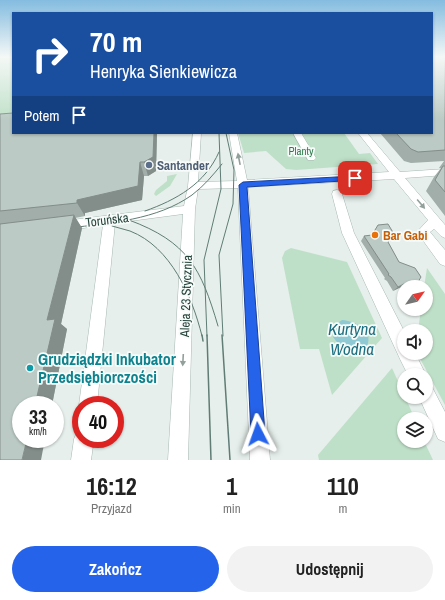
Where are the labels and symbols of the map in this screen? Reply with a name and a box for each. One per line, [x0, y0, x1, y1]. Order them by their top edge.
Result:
park label: Planty [288, 144, 314, 158]
one-way arrow [235, 153, 241, 165]
place label: Santander [157, 157, 210, 174]
marker: Santander [144, 160, 154, 170]
pin [338, 161, 372, 195]
one-way arrow [417, 199, 426, 210]
street label: Toruńska [84, 209, 130, 231]
place label: Bar Gabi [383, 227, 427, 244]
marker: Bar Gabi [370, 230, 380, 240]
street label: Aleja 23 Stycznia [176, 254, 196, 338]
north arrow [397, 280, 433, 316]
water label: Kurtyna Wodna [328, 317, 376, 360]
place label: Grudziądzki Inkubator Przedsiębiorczości [38, 348, 177, 388]
one-way arrow [180, 354, 187, 366]
marker: Grudziądzki Inkubator Przedsiębiorczości [25, 363, 35, 373]
speed limit sign: 40 [72, 396, 124, 448]
position arrow [237, 413, 279, 455]

